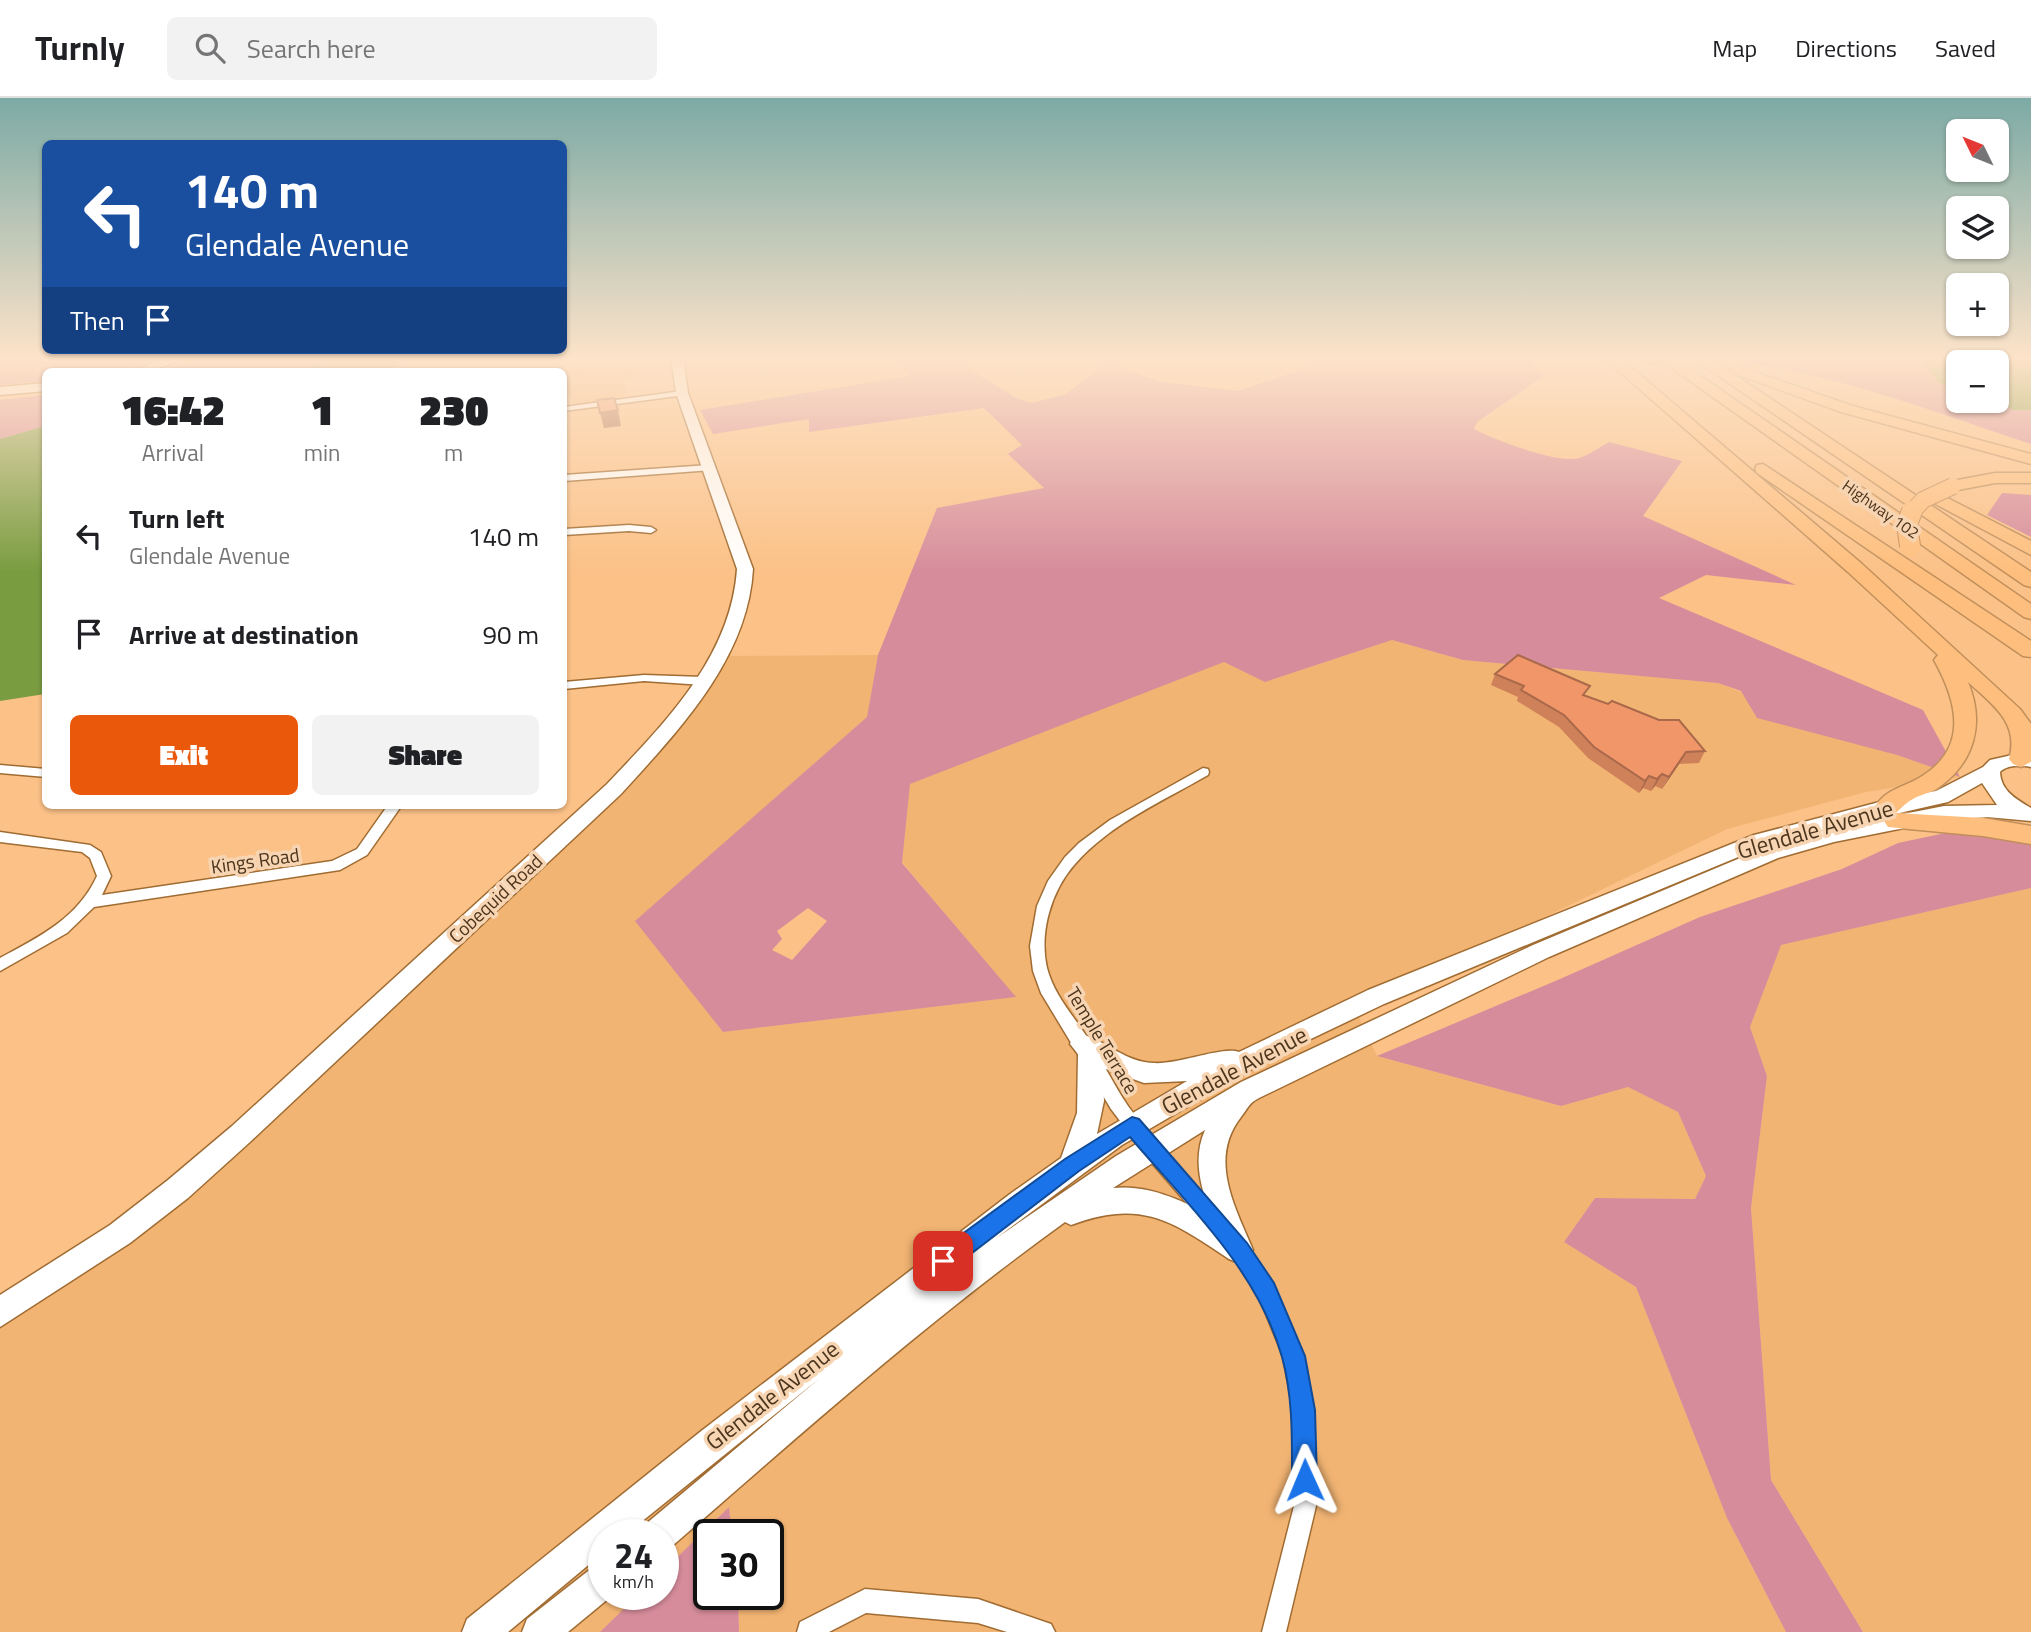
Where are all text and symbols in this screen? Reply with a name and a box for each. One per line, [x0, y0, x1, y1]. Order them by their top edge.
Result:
search box [167, 17, 657, 80]
text: Turnly [35, 23, 125, 73]
icon: search [191, 29, 229, 67]
text: Search here [247, 29, 376, 68]
text: Map [1712, 30, 1757, 66]
text: Directions [1795, 30, 1897, 66]
text: Saved [1935, 30, 1996, 66]
north arrow [1946, 119, 2009, 182]
map controls [1946, 119, 2009, 413]
text: 140 m [185, 152, 319, 227]
icon: left [70, 168, 161, 259]
button: layers [1946, 196, 2009, 259]
text: Glendale Avenue [185, 220, 409, 268]
button: + [1946, 273, 2009, 336]
text: Then [70, 301, 125, 340]
icon: arrive [139, 301, 177, 339]
button: − [1946, 350, 2009, 413]
text: 16:42 [121, 377, 225, 441]
text: 1 [311, 377, 334, 441]
text: 230 [419, 377, 488, 441]
text: Arrival [142, 435, 204, 470]
text: min [304, 435, 340, 470]
text: m [444, 435, 463, 470]
street label: Highway 102 [1838, 474, 1924, 544]
text: Turn left [129, 499, 224, 538]
icon: left [70, 517, 108, 555]
text: 140 m [468, 517, 539, 556]
text: Glendale Avenue [129, 538, 290, 573]
icon: arrive [70, 615, 108, 653]
text: Arrive at destination [129, 615, 359, 654]
text: 90 m [482, 615, 539, 654]
button: Exit [70, 715, 298, 795]
button: Share [312, 715, 539, 795]
street label: Glendale Avenue [1733, 790, 1897, 868]
street label: Kings Road [209, 839, 301, 881]
street label: Cobequid Road [441, 847, 549, 949]
street label: Temple Terrace [1060, 981, 1146, 1099]
street label: Glendale Avenue [1155, 1017, 1313, 1123]
pin [913, 1231, 973, 1291]
icon: arrive [924, 1242, 962, 1280]
street label: Glendale Avenue [698, 1332, 846, 1458]
position arrow [1268, 1443, 1342, 1517]
speed limit sign: 30 [693, 1519, 784, 1610]
text: 24 [614, 1528, 653, 1582]
text: km/h [613, 1568, 654, 1595]

